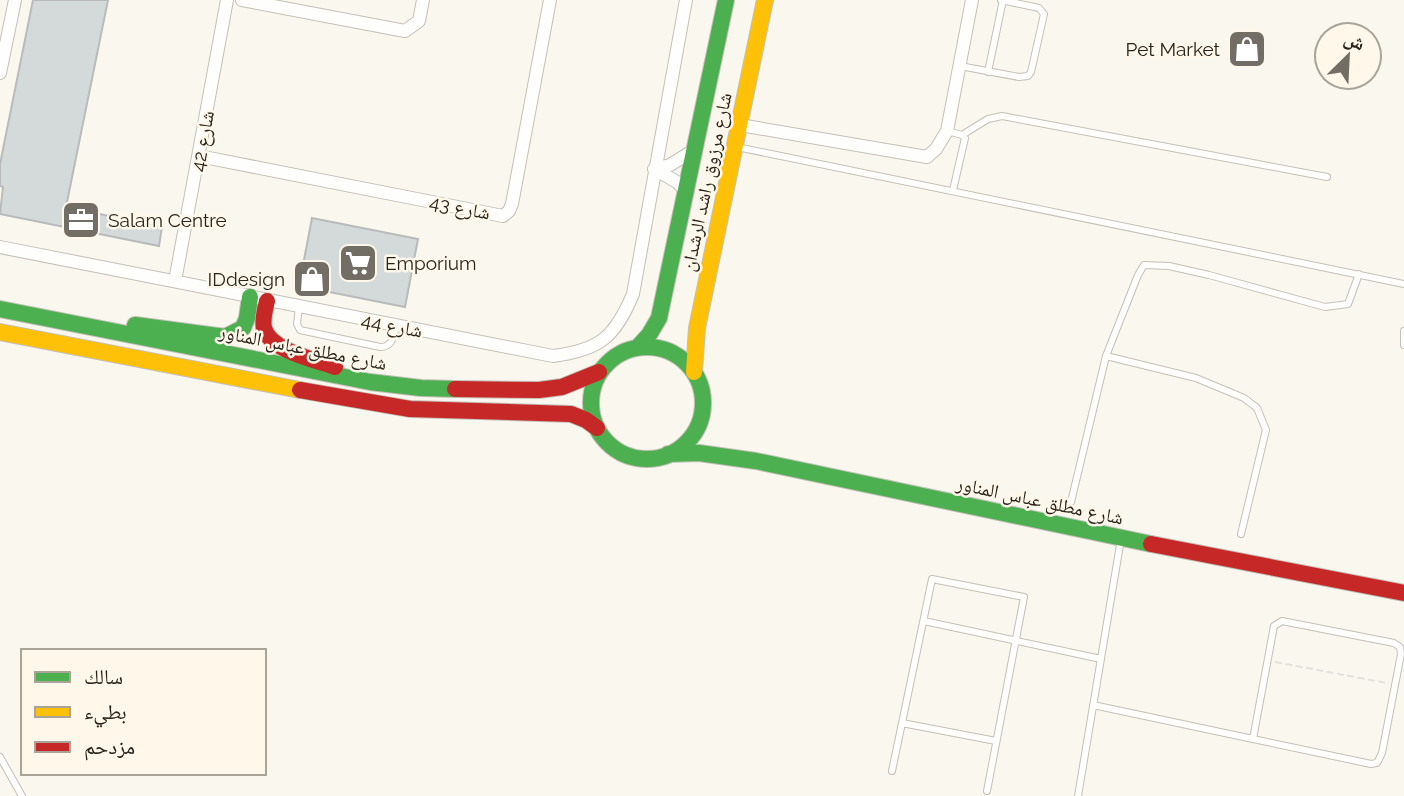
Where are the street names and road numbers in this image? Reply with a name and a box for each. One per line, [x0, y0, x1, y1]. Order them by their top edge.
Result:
street label: شارع مرزوق راشد الرشدان [676, 91, 737, 274]
street label: شارع 42 [186, 109, 219, 173]
street label: شارع 43 [428, 190, 492, 225]
street label: شارع 44 [359, 308, 424, 343]
street label: شارع مطلق عباس المناور [216, 320, 389, 375]
street label: شارع مطلق عباس المناور [953, 471, 1126, 529]

